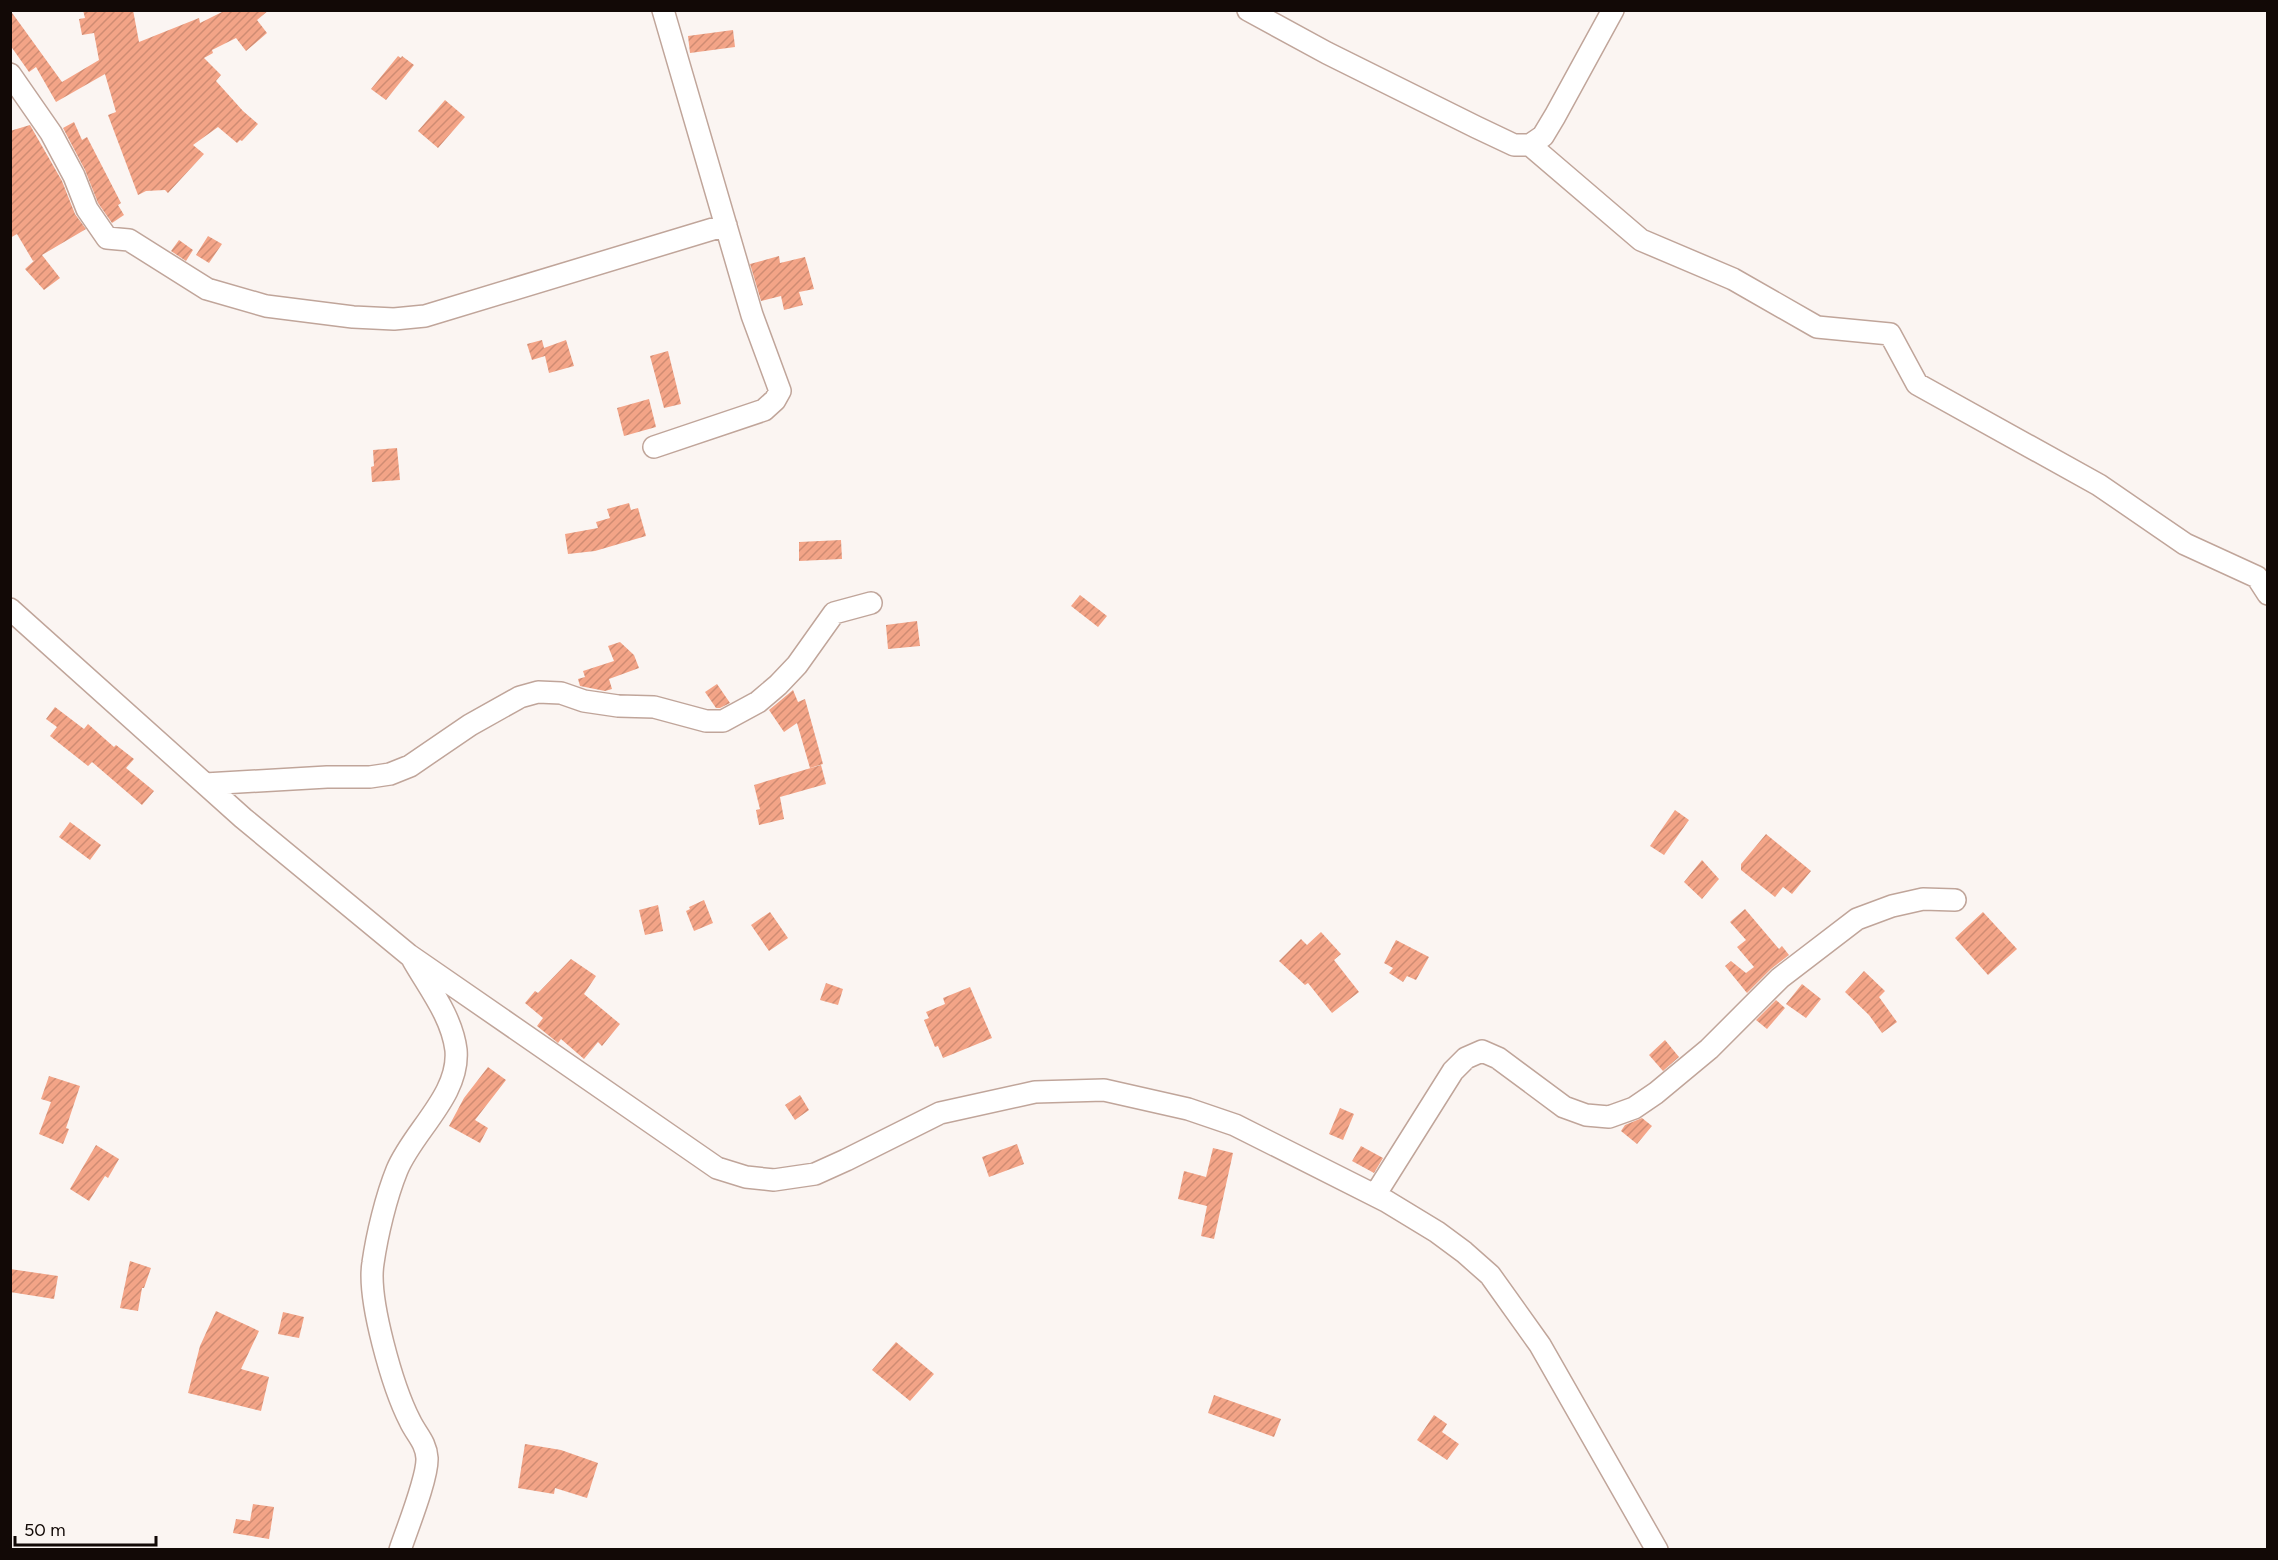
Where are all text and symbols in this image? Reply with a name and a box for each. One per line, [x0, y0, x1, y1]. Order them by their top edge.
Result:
scale bar [15, 1509, 156, 1547]
text: 50 m [24, 1519, 66, 1541]

